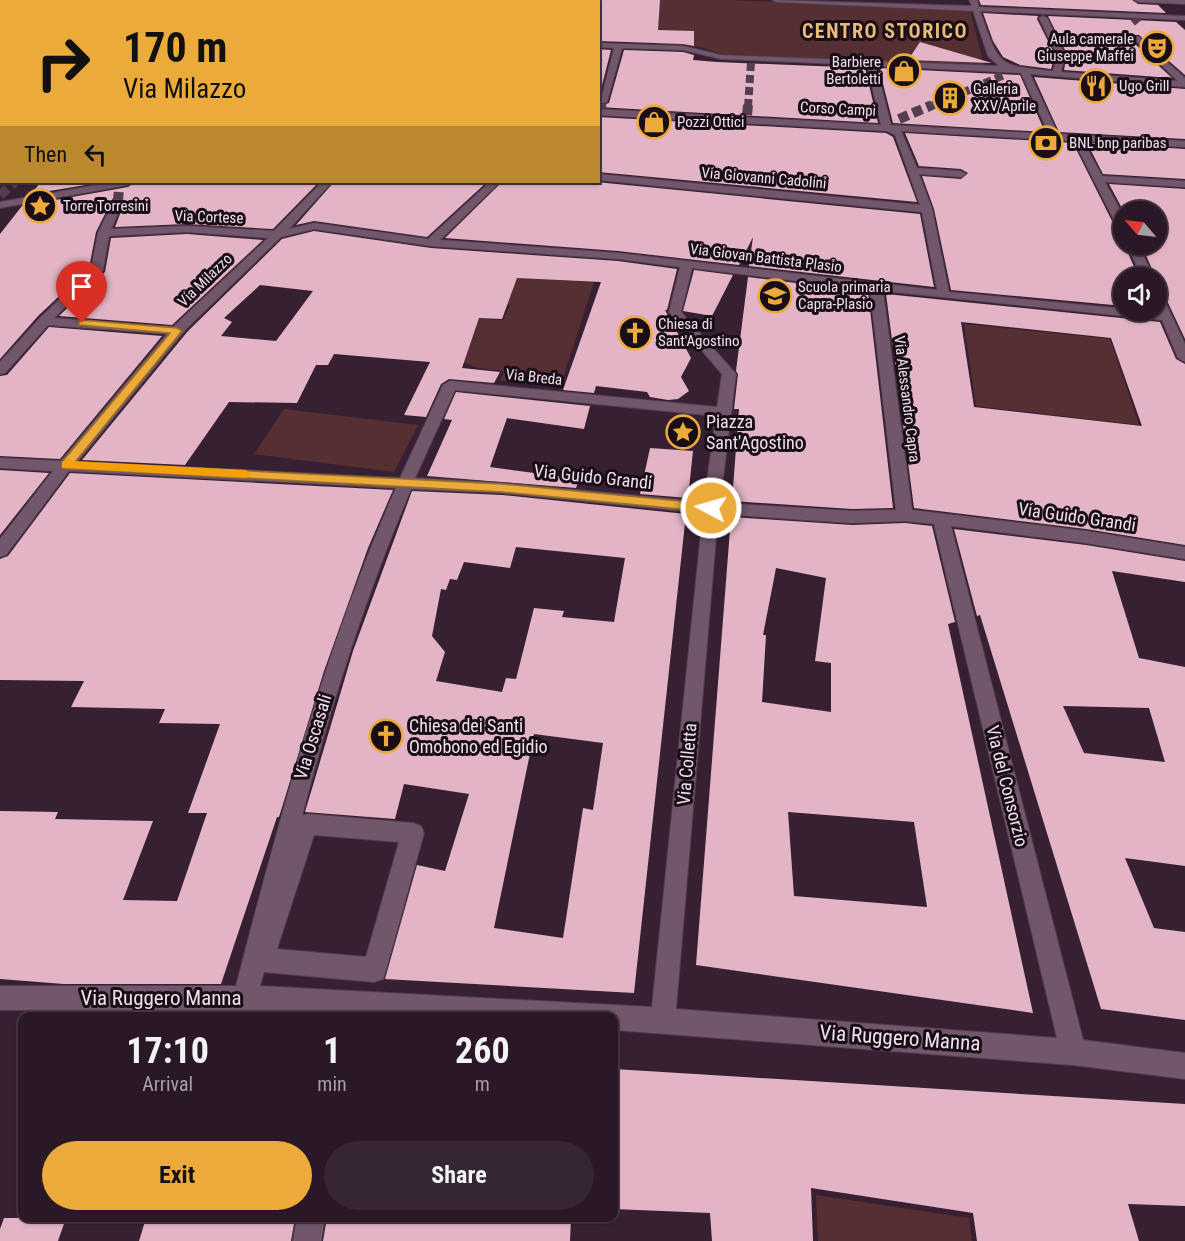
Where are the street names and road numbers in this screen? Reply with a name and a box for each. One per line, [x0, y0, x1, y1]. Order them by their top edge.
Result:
street label: Corso Campi [799, 98, 877, 120]
street label: Via Giovanni Cadolini [701, 164, 827, 192]
street label: Via Cortese [174, 207, 244, 227]
street label: Via Giovan Battista Plasio [689, 240, 843, 276]
street label: Via Milazzo [174, 250, 236, 310]
street label: Via Alessandro Capra [890, 335, 924, 463]
street label: Via Breda [505, 365, 563, 389]
street label: Via Guido Grandi [533, 460, 653, 493]
street label: Via Guido Grandi [1017, 498, 1137, 535]
street label: Via Oscasali [290, 692, 335, 782]
street label: Via Colletta [672, 722, 701, 806]
street label: Via del Consorzio [982, 723, 1033, 849]
street label: Via Ruggero Manna [80, 986, 242, 1010]
street label: Via Ruggero Manna [819, 1020, 981, 1056]

